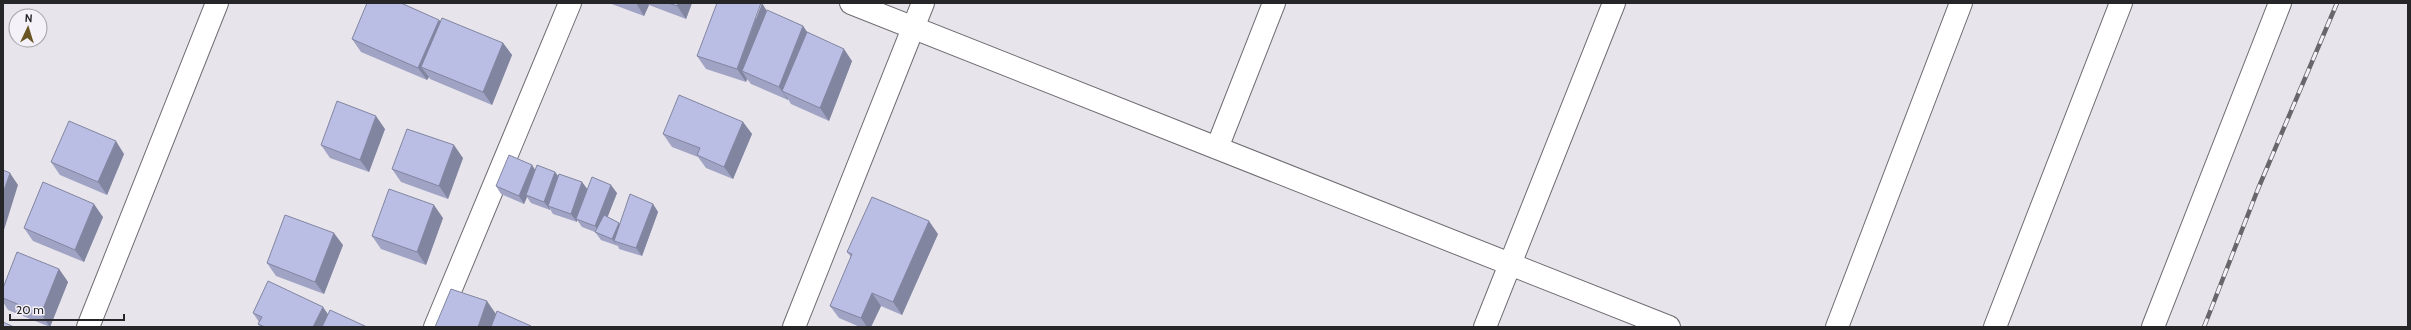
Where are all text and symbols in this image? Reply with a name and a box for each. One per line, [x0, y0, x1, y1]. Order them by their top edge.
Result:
north arrow [8, 8, 48, 48]
text: N [24, 11, 33, 25]
scale bar [10, 296, 124, 322]
text: 20 m [16, 302, 44, 317]

